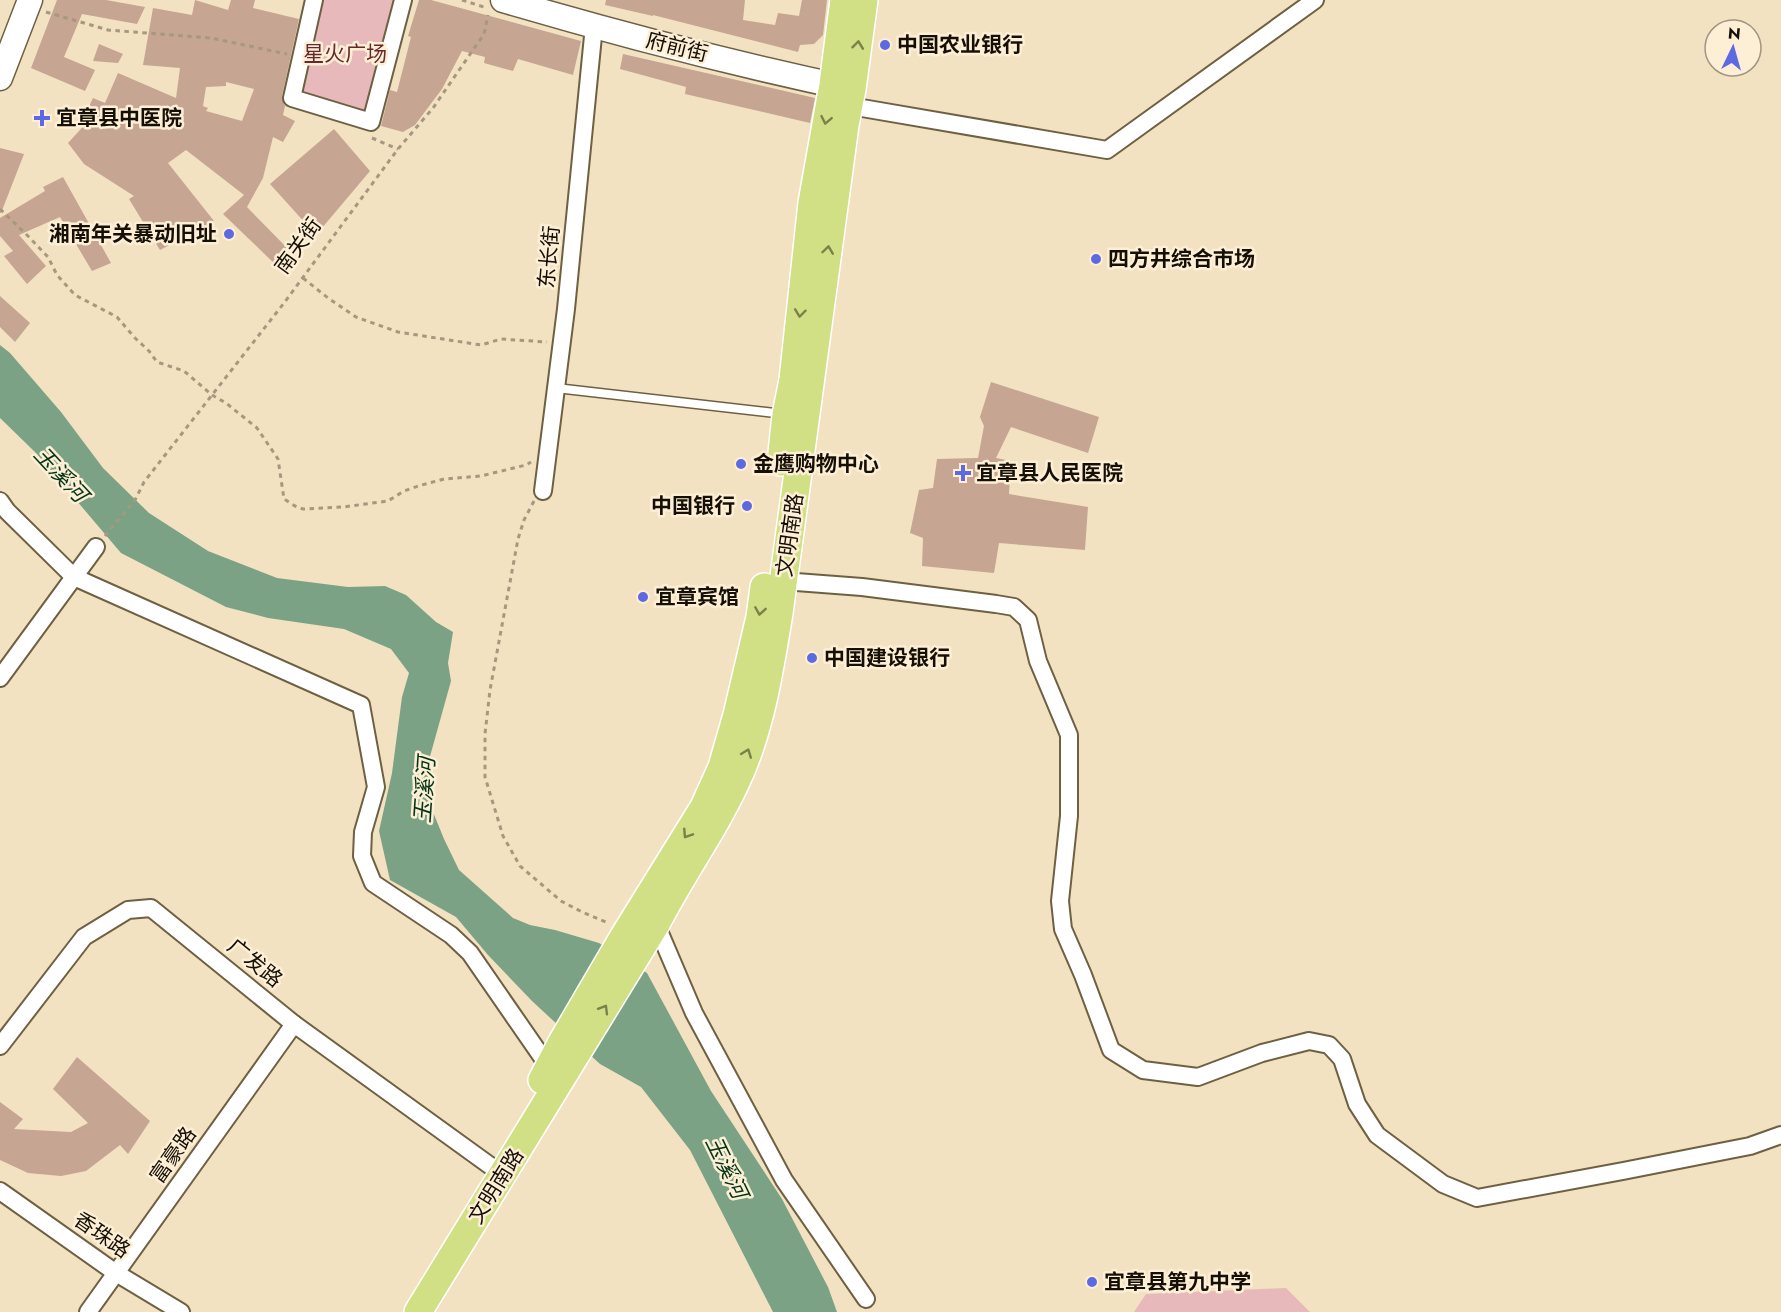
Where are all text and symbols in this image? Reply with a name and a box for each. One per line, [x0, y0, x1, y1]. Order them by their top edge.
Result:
north arrow [1703, 18, 1763, 78]
text: N [1727, 22, 1742, 46]
street label: 府前街 [643, 25, 711, 69]
place label: 中国农业银行 [897, 30, 1023, 60]
marker: 中国农业银行 [878, 38, 892, 52]
park label: 星火广场 [303, 39, 387, 69]
one-way arrow [851, 40, 864, 49]
place label: 宜章县中医院 [56, 103, 182, 133]
marker: 宜章县中医院 [33, 109, 51, 127]
one-way arrow [820, 115, 833, 125]
street label: 南关街 [267, 212, 329, 280]
place label: 湘南年关暴动旧址 [49, 219, 217, 249]
street label: 东长街 [531, 224, 567, 290]
marker: 湘南年关暴动旧址 [222, 227, 236, 241]
place label: 四方井综合市场 [1108, 244, 1255, 274]
one-way arrow [821, 245, 833, 255]
marker: 四方井综合市场 [1089, 252, 1103, 266]
one-way arrow [795, 309, 807, 318]
water label: 玉溪河 [27, 439, 98, 512]
place label: 金鹰购物中心 [753, 449, 879, 479]
marker: 金鹰购物中心 [734, 457, 748, 471]
place label: 宜章县人民医院 [976, 458, 1123, 488]
marker: 宜章县人民医院 [954, 464, 972, 482]
place label: 中国银行 [651, 491, 735, 521]
street label: 文明南路 [769, 491, 811, 579]
marker: 中国银行 [740, 499, 754, 513]
place label: 宜章宾馆 [655, 582, 739, 612]
marker: 宜章宾馆 [636, 590, 650, 604]
one-way arrow [755, 606, 767, 615]
place label: 中国建设银行 [824, 643, 950, 673]
marker: 中国建设银行 [805, 651, 819, 665]
one-way arrow [740, 748, 753, 759]
water label: 玉溪河 [406, 752, 443, 824]
one-way arrow [682, 828, 694, 838]
street label: 广发路 [221, 932, 289, 994]
one-way arrow [597, 1005, 609, 1015]
street label: 富豪路 [143, 1121, 203, 1189]
water label: 玉溪河 [698, 1130, 758, 1207]
street label: 文明南路 [461, 1142, 531, 1230]
street label: 香珠路 [68, 1205, 136, 1265]
place label: 宜章县第九中学 [1104, 1267, 1251, 1297]
marker: 宜章县第九中学 [1085, 1275, 1099, 1289]

